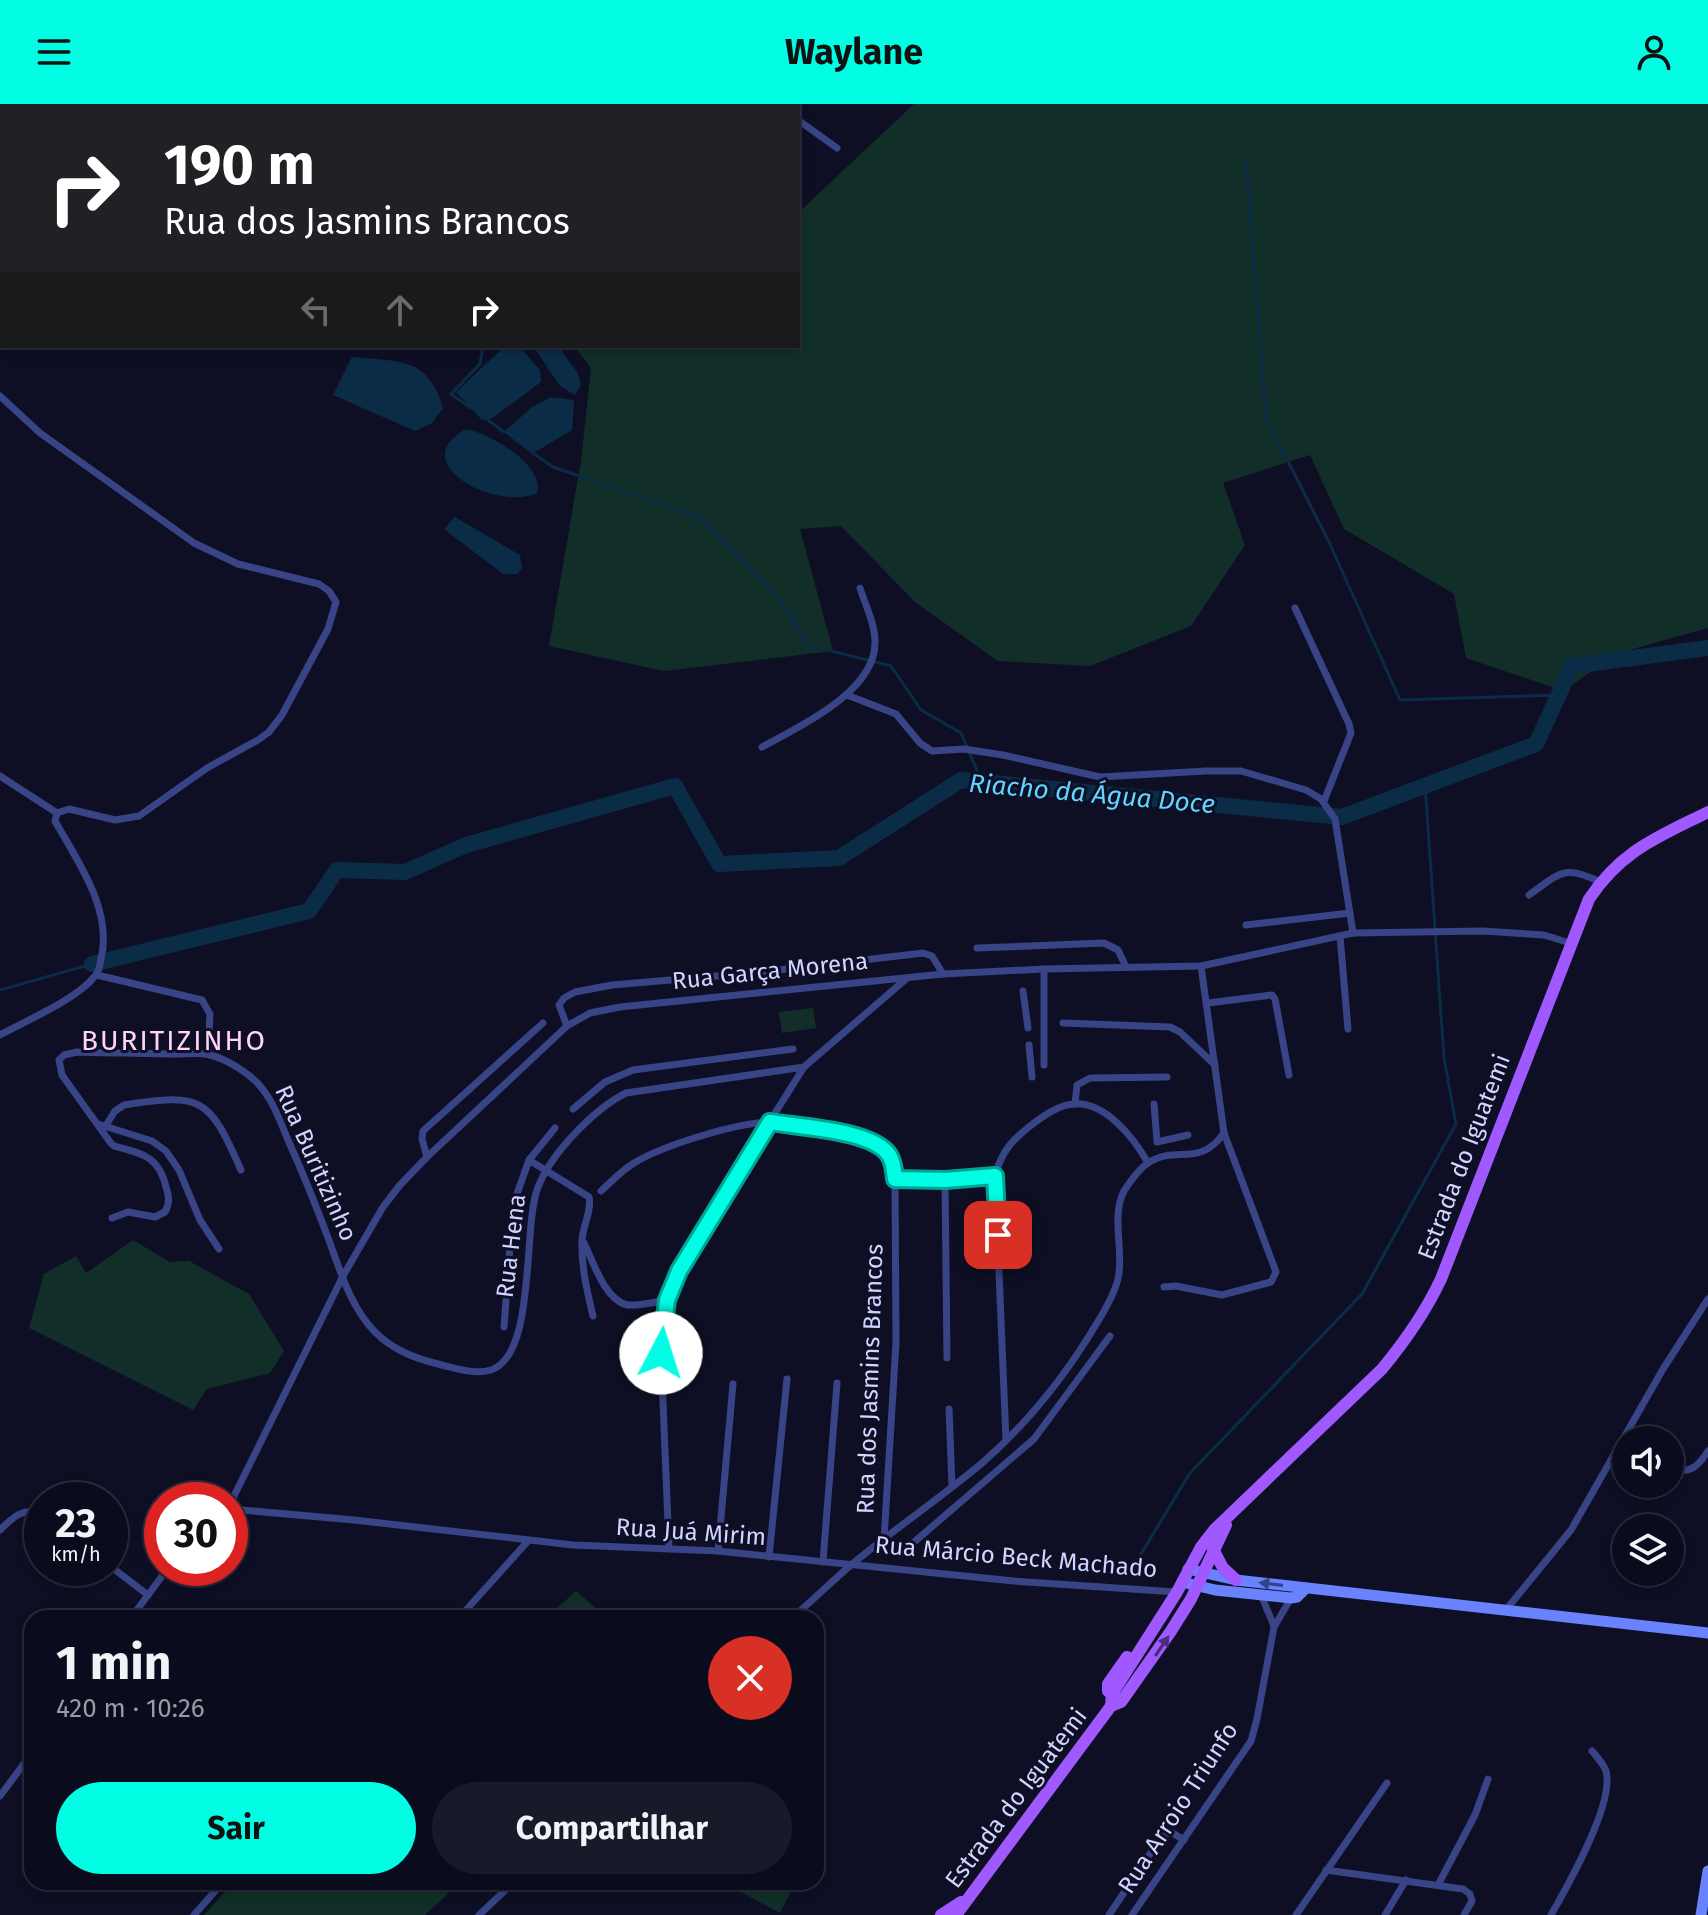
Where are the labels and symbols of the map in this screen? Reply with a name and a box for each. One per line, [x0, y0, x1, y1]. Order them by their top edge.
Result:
water label: Riacho da Água Doce [968, 768, 1216, 820]
street label: Rua Garça Morena [671, 947, 869, 995]
district label: BURITIZINHO [81, 1024, 267, 1057]
street label: Estrada do Iguatemi [1412, 1050, 1516, 1264]
street label: Rua Buritizinho [269, 1081, 363, 1245]
street label: Rua Hena [491, 1192, 531, 1300]
pin [964, 1201, 1032, 1269]
street label: Rua dos Jasmins Brancos [851, 1243, 889, 1515]
position arrow [619, 1311, 703, 1395]
speed limit sign: 30 [144, 1482, 248, 1586]
street label: Rua Juá Mirim [615, 1513, 767, 1551]
street label: Rua Márcio Beck Machado [874, 1531, 1158, 1583]
one-way arrow [1258, 1577, 1283, 1590]
one-way arrow [1154, 1635, 1169, 1656]
street label: Estrada do Iguatemi [939, 1703, 1093, 1893]
street label: Rua Arroio Triunfo [1112, 1717, 1244, 1899]

